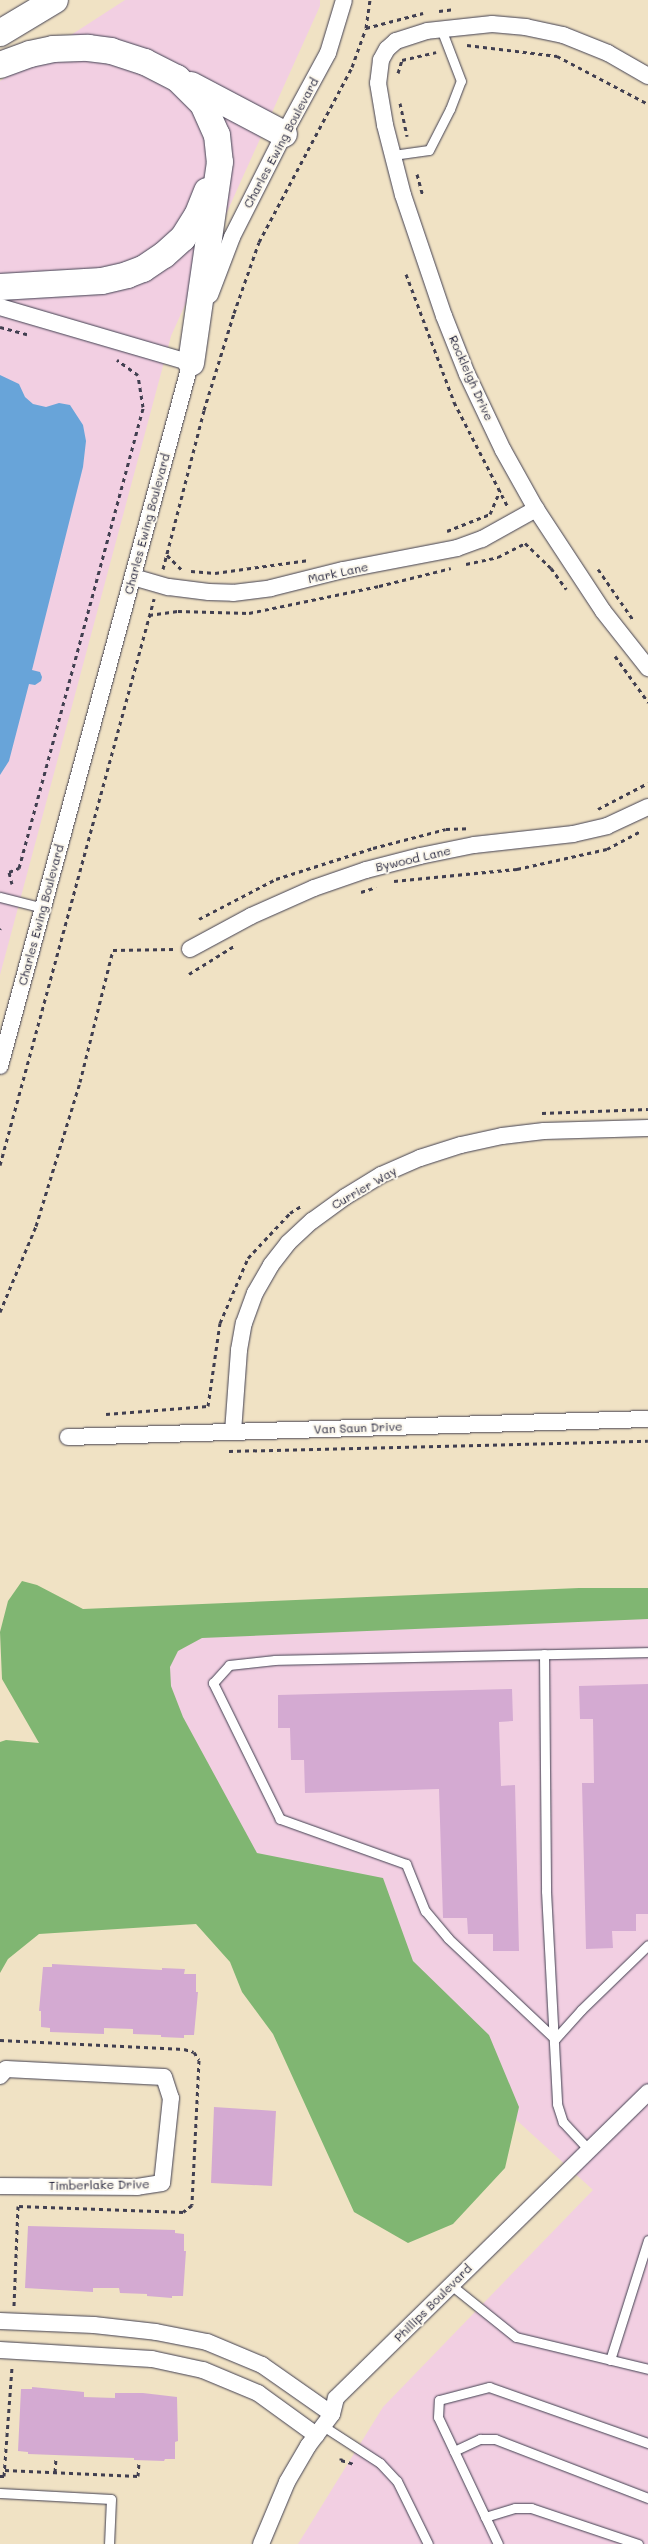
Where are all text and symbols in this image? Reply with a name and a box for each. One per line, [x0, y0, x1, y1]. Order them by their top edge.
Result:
street label: Charles Ewing Boulevard [241, 75, 321, 211]
street label: Rockleigh Drive [446, 333, 496, 423]
street label: Charles Ewing Boulevard [121, 452, 173, 596]
street label: Mark Lane [307, 560, 369, 586]
street label: Charles Ewing Boulevard [15, 843, 67, 987]
street label: Bywood Lane [374, 843, 452, 875]
street label: Currier Way [329, 1164, 399, 1212]
street label: Van Saun Drive [313, 1419, 403, 1437]
street label: Timberlake Drive [48, 2177, 150, 2193]
street label: Phillips Boulevard [391, 2261, 475, 2345]

